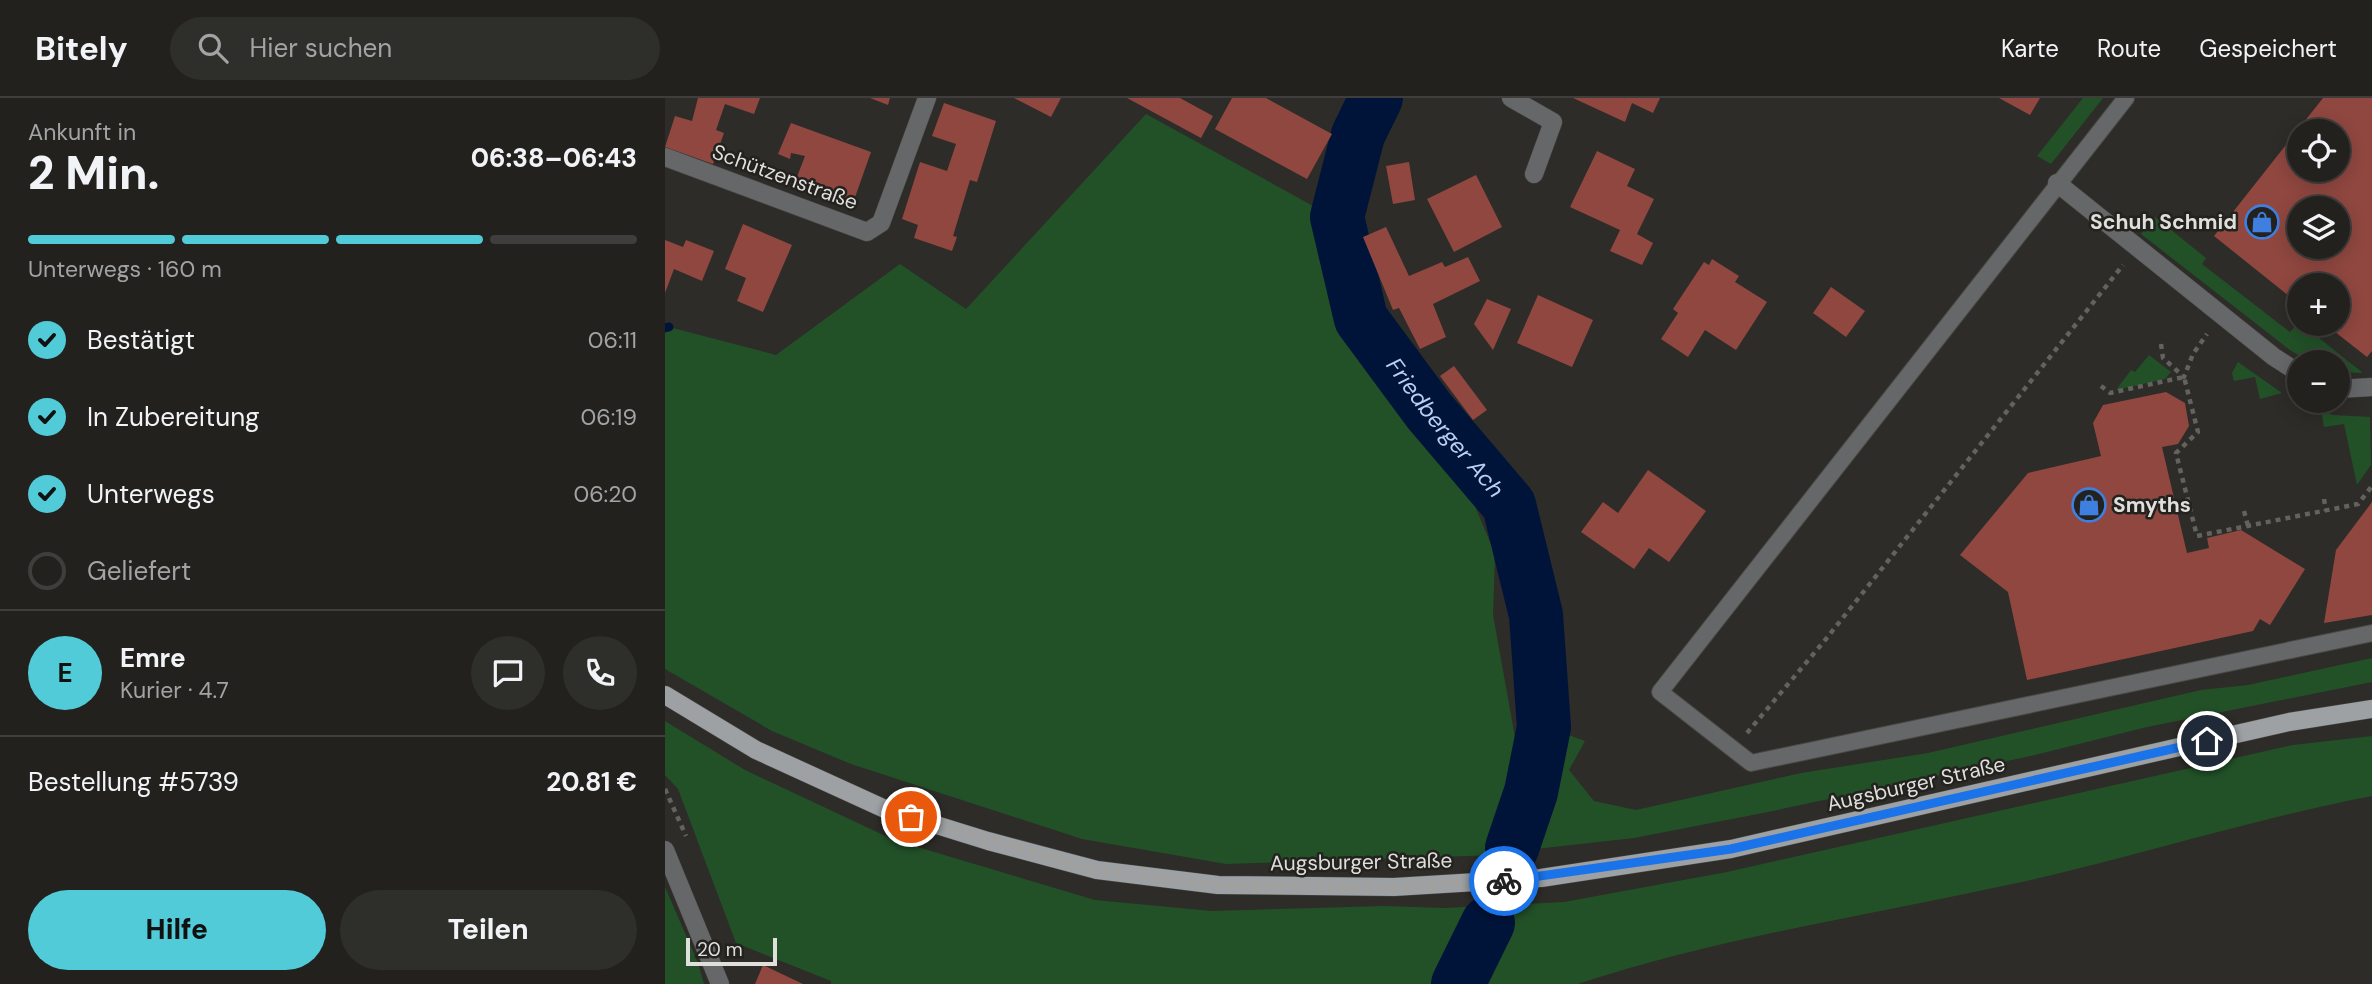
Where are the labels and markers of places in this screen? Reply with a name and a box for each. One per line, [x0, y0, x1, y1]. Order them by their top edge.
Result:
shop icon: Schuh Schmid [2243, 203, 2281, 241]
place label: Schuh Schmid [2090, 208, 2237, 236]
shop icon: Smyths [2070, 486, 2108, 524]
place label: Smyths [2113, 491, 2191, 519]
pin [2177, 711, 2237, 771]
pin [881, 787, 941, 847]

